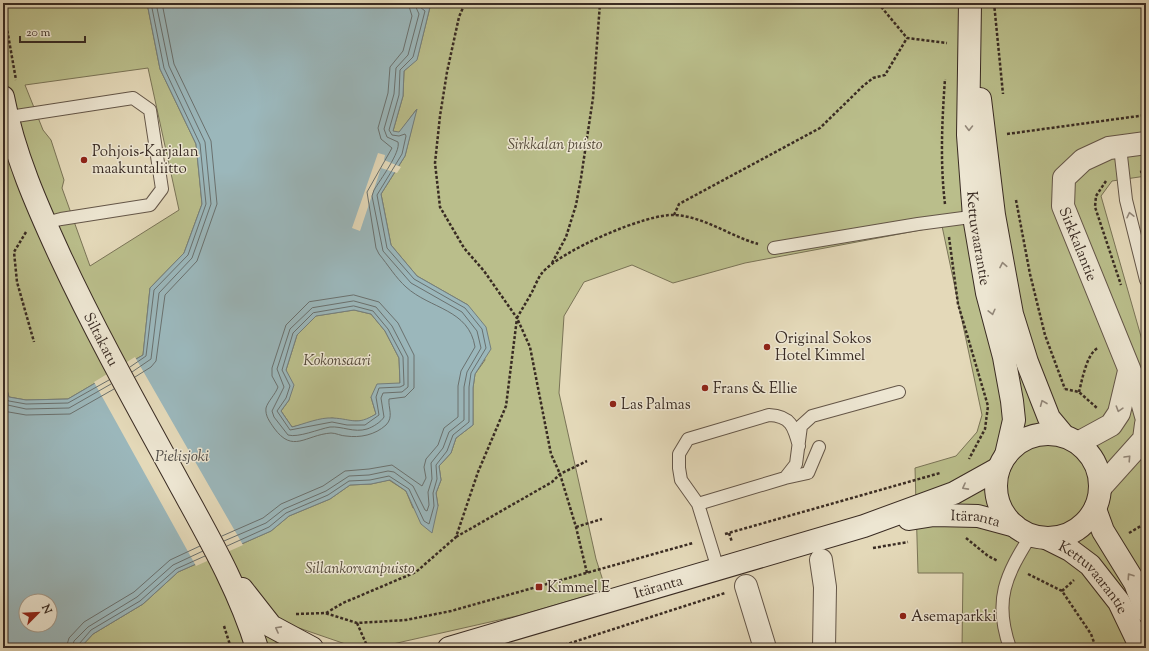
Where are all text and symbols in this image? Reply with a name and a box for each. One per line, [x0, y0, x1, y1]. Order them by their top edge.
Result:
scale bar [20, 18, 85, 44]
text: 20 m [26, 24, 51, 42]
one-way arrow [964, 125, 973, 131]
park label: Sirkkalan puisto [508, 135, 603, 156]
place label: Pohjois-Karjalan maakuntaliitto [92, 142, 199, 180]
marker: Pohjois-Karjalan maakuntaliitto [79, 155, 89, 165]
street label: Kettuvaarantie [960, 191, 995, 287]
street label: Sirkkalantie [1053, 204, 1101, 285]
one-way arrow [1126, 212, 1134, 218]
one-way arrow [999, 262, 1008, 269]
one-way arrow [987, 308, 996, 315]
street label: Siltakatu [77, 309, 123, 371]
place label: Original Sokos Hotel Kimmel [775, 329, 872, 367]
marker: Original Sokos Hotel Kimmel [762, 342, 772, 352]
park label: Kokonsaari [303, 351, 371, 372]
place label: Frans & Ellie [713, 379, 798, 400]
marker: Frans & Ellie [700, 383, 710, 393]
place label: Las Palmas [621, 395, 691, 416]
marker: Las Palmas [608, 399, 618, 409]
one-way arrow [1040, 400, 1048, 408]
one-way arrow [1115, 405, 1124, 412]
water label: Pielisjoki [155, 446, 209, 469]
one-way arrow [1123, 455, 1130, 463]
one-way arrow [962, 482, 969, 490]
street label: Itäranta [950, 506, 1002, 534]
street label: Kettuvaarantie [1054, 537, 1132, 618]
park label: Sillankorvanpuisto [305, 559, 415, 580]
street label: Itäranta [632, 571, 686, 605]
one-way arrow [1127, 573, 1135, 580]
place label: Kimmel E [547, 578, 610, 599]
marker: Kimmel E [534, 582, 544, 592]
north arrow [18, 593, 58, 633]
text: N [37, 601, 55, 617]
place label: Asemaparkki [911, 607, 996, 628]
marker: Asemaparkki [898, 611, 908, 621]
one-way arrow [274, 627, 282, 634]

